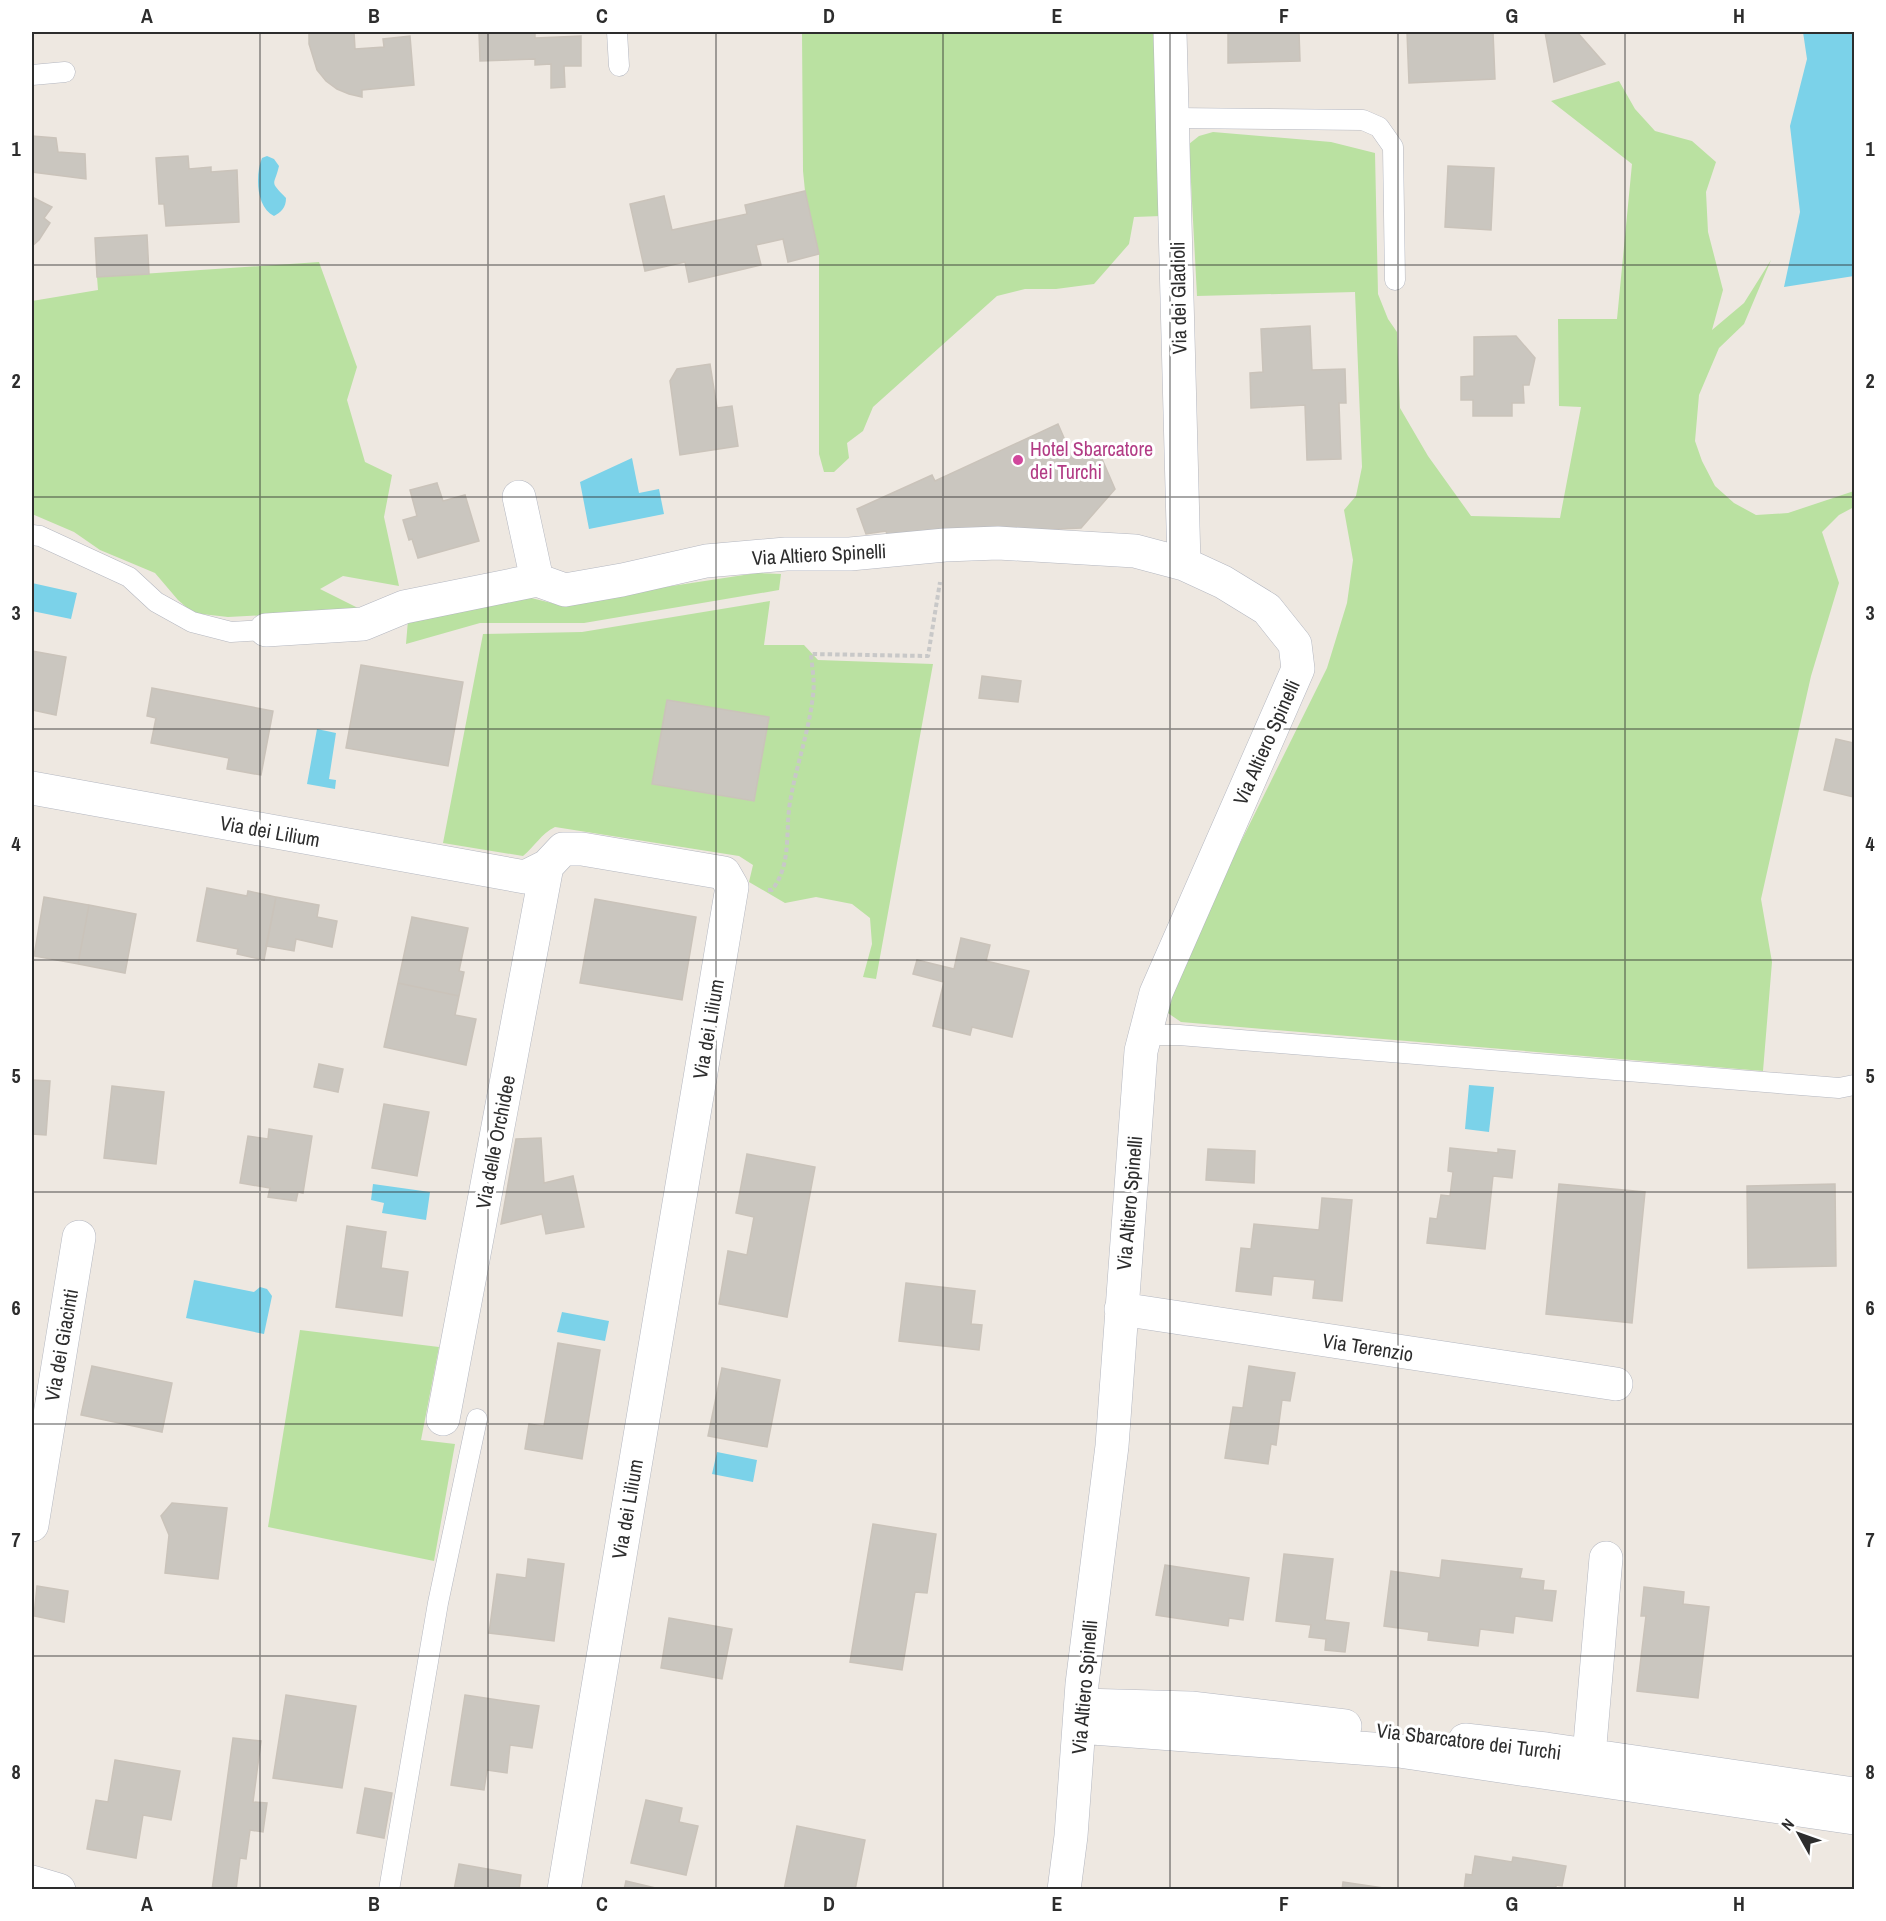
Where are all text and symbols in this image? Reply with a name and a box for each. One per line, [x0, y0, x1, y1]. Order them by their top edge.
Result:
text: A [141, 2, 153, 29]
text: B [368, 2, 380, 29]
text: C [596, 2, 608, 29]
text: D [823, 2, 835, 29]
text: E [1052, 2, 1063, 29]
text: F [1279, 2, 1289, 29]
text: G [1506, 2, 1518, 29]
text: H [1733, 2, 1745, 29]
text: 1 [11, 135, 21, 162]
text: 1 [1865, 135, 1875, 162]
street label: Via dei Gladioli [1164, 241, 1192, 355]
text: 2 [11, 367, 21, 394]
text: 2 [1865, 367, 1875, 394]
place label: Hotel Sbarcatore dei Turchi [1030, 435, 1153, 485]
marker: Hotel Sbarcatore dei Turchi [1011, 453, 1025, 467]
street label: Via Altiero Spinelli [751, 537, 887, 571]
text: 3 [11, 599, 21, 626]
text: 3 [1865, 599, 1875, 626]
street label: Via Altiero Spinelli [1226, 675, 1306, 809]
street label: Via dei Lilium [218, 809, 322, 853]
text: 4 [11, 830, 21, 857]
text: 4 [1865, 830, 1875, 857]
street label: Via dei Lilium [686, 977, 730, 1081]
text: 5 [11, 1062, 21, 1089]
text: 5 [1865, 1062, 1875, 1089]
street label: Via delle Orchidee [469, 1073, 521, 1211]
street label: Via Altiero Spinelli [1110, 1135, 1148, 1271]
street label: Via dei Giacinti [38, 1287, 84, 1403]
text: 6 [11, 1294, 21, 1321]
text: 6 [1865, 1294, 1875, 1321]
street label: Via Terenzio [1321, 1327, 1415, 1367]
street label: Via dei Lilium [605, 1457, 649, 1561]
text: 7 [11, 1526, 21, 1553]
text: 7 [1865, 1526, 1875, 1553]
street label: Via Altiero Spinelli [1065, 1619, 1103, 1755]
street label: Via Sbarcatore dei Turchi [1375, 1716, 1563, 1766]
text: 8 [11, 1758, 21, 1785]
text: 8 [1865, 1758, 1875, 1785]
north arrow [1769, 1804, 1829, 1864]
text: N [1776, 1814, 1799, 1835]
text: A [141, 1890, 153, 1917]
text: B [368, 1890, 380, 1917]
text: C [596, 1890, 608, 1917]
text: D [823, 1890, 835, 1917]
text: E [1052, 1890, 1063, 1917]
text: F [1279, 1890, 1289, 1917]
text: G [1506, 1890, 1518, 1917]
text: H [1733, 1890, 1745, 1917]

